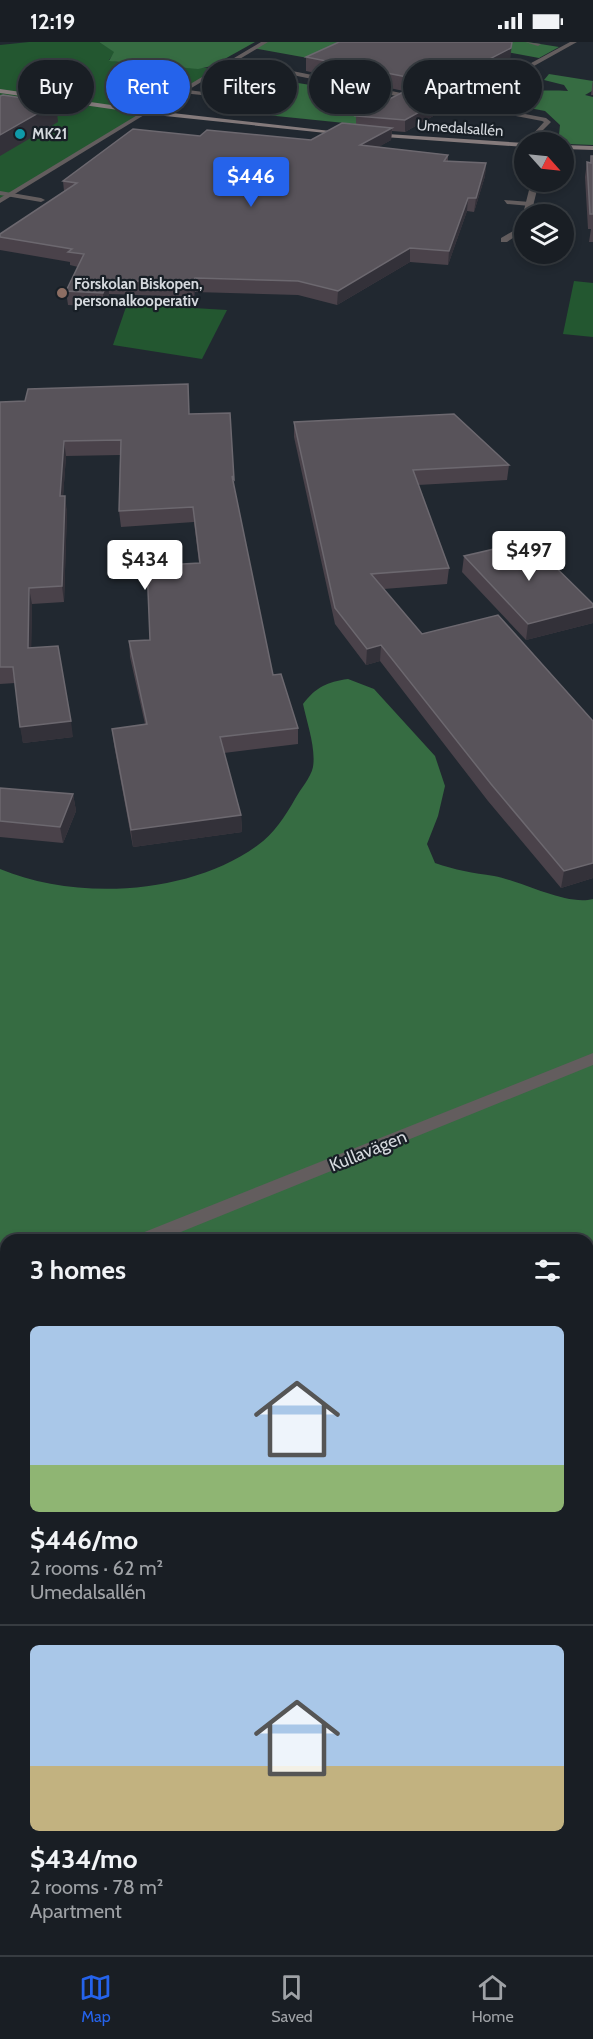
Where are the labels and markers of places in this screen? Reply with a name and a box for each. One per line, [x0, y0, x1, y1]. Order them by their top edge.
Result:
place label: MK21 [32, 125, 67, 143]
marker: MK21 [13, 127, 27, 141]
pin: $446 [215, 157, 287, 208]
place label: Förskolan Biskopen, personalkooperativ [74, 275, 203, 310]
marker: Förskolan Biskopen, personalkooperativ [55, 286, 69, 300]
pin: $497 [493, 531, 565, 582]
pin: $434 [109, 540, 181, 591]

